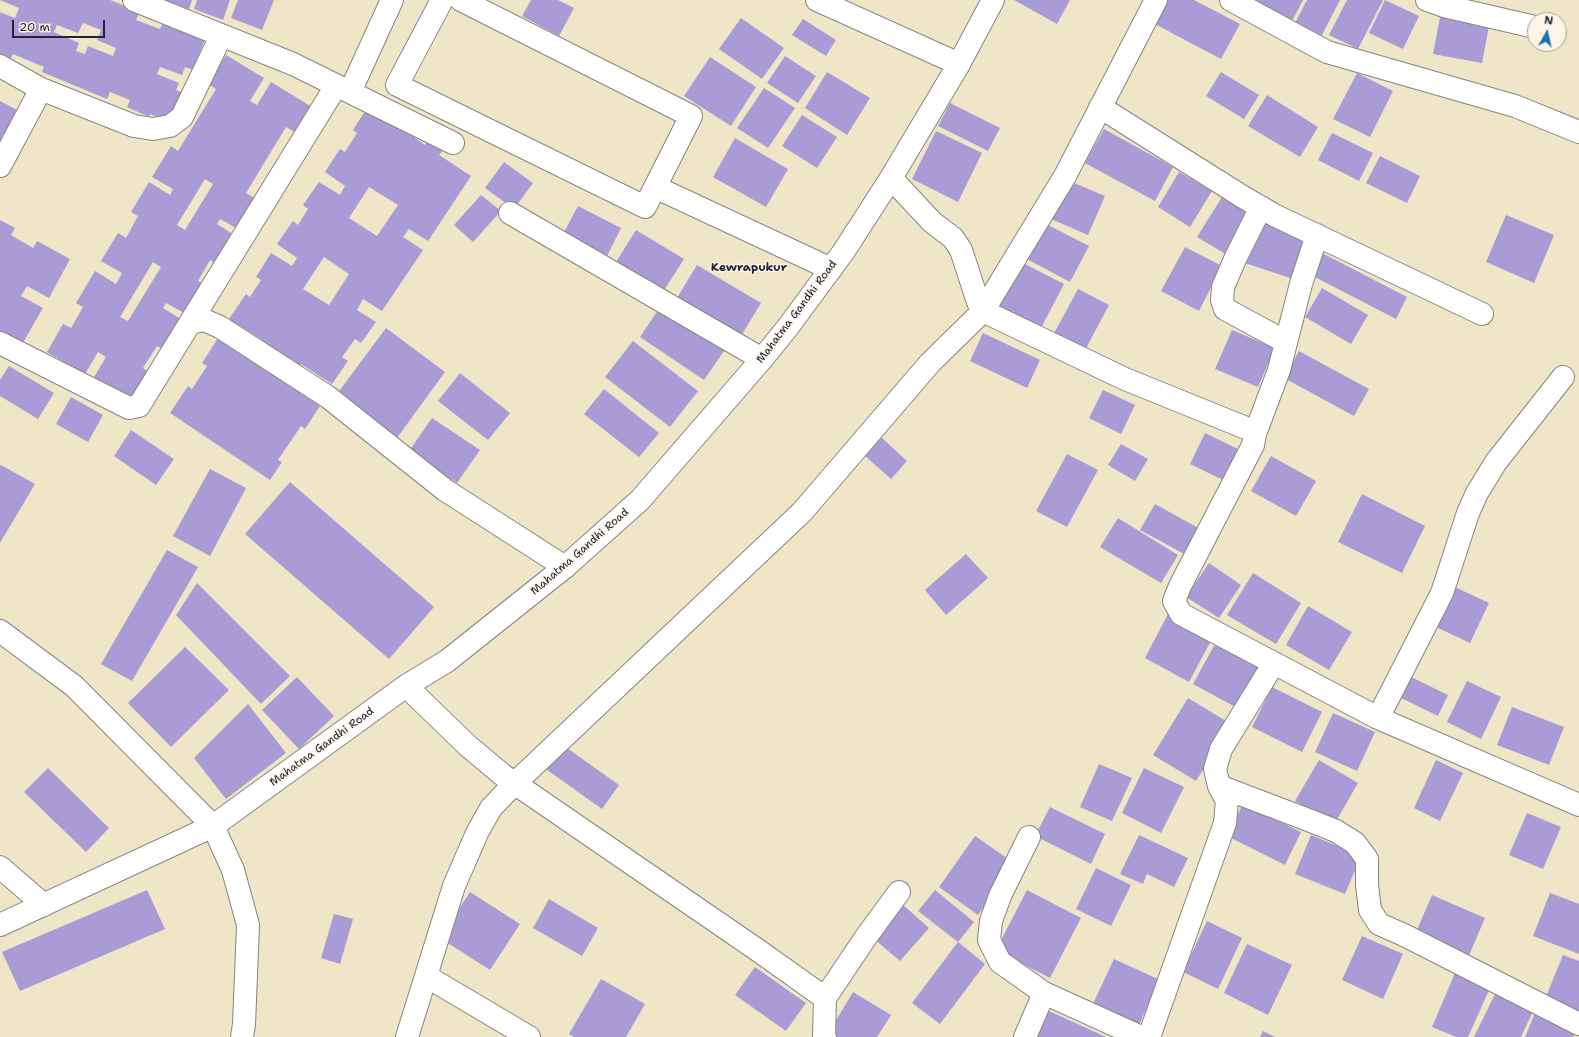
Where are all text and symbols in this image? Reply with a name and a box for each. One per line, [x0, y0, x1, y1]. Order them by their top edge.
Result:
scale bar [14, 12, 107, 38]
north arrow [1527, 12, 1567, 52]
text: N [1543, 13, 1554, 29]
text: 20 m [19, 19, 50, 35]
street label: Mahatma Gandhi Road [754, 258, 840, 366]
district label: Kewrapukur [711, 261, 787, 275]
street label: Mahatma Gandhi Road [528, 506, 632, 598]
street label: Mahatma Gandhi Road [267, 705, 377, 789]

